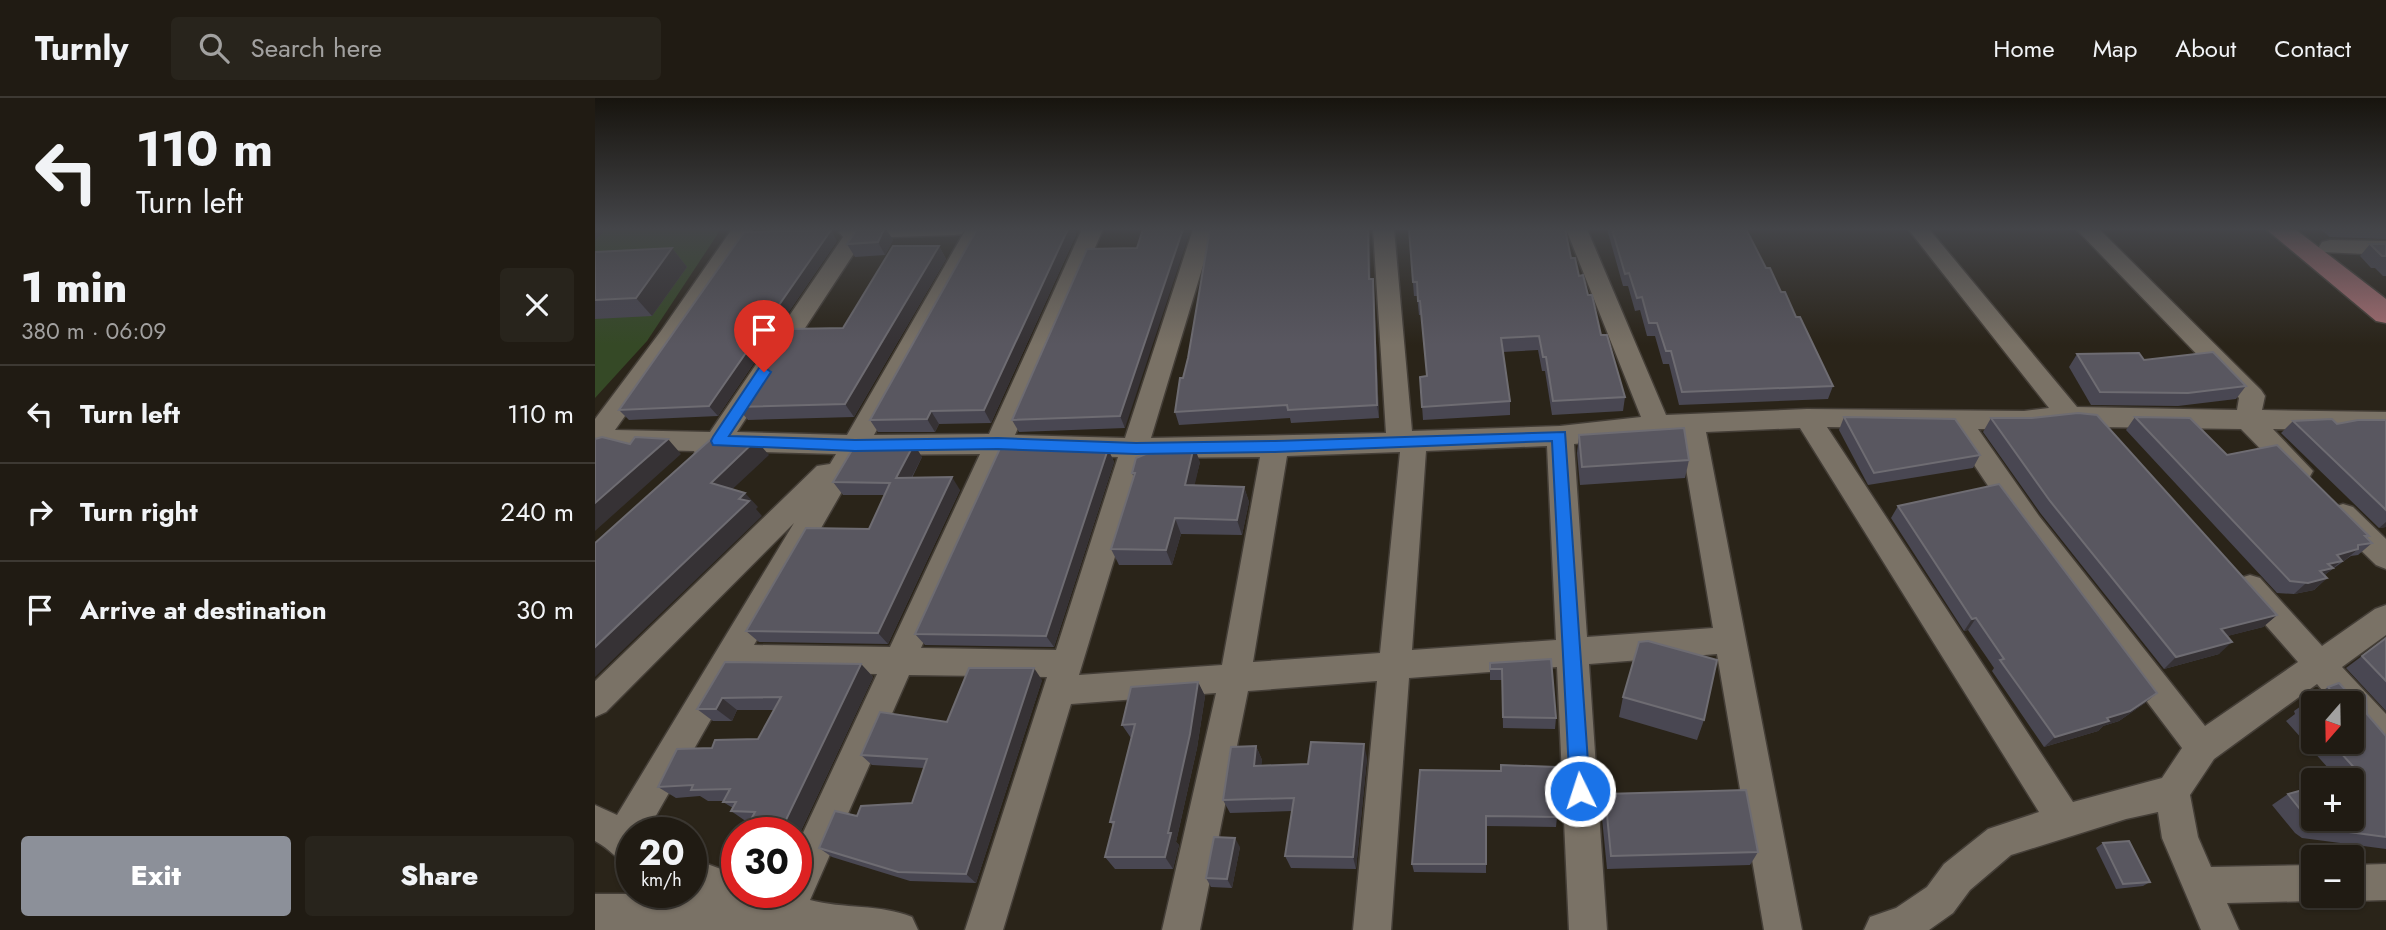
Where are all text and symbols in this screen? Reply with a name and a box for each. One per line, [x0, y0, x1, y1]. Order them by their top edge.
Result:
search box [171, 17, 661, 80]
text: Turnly [35, 25, 129, 72]
icon: search [195, 29, 233, 67]
text: Search here [251, 29, 382, 67]
text: Home [1993, 31, 2055, 66]
text: Map [2093, 31, 2137, 66]
text: About [2175, 31, 2236, 66]
text: Contact [2274, 31, 2351, 66]
text: 110 m [136, 114, 273, 184]
icon: left [21, 126, 112, 217]
text: Turn left [136, 179, 243, 225]
text: 1 min [21, 257, 127, 318]
button: close [500, 268, 574, 342]
pin [734, 300, 794, 372]
icon: arrive [745, 311, 783, 349]
text: 380 m · 06:09 [21, 314, 166, 348]
icon: left [21, 395, 59, 433]
text: Turn left [80, 395, 180, 433]
text: 110 m [507, 395, 574, 433]
icon: right [21, 493, 59, 531]
text: Turn right [80, 493, 198, 531]
text: 240 m [500, 493, 574, 531]
icon: arrive [21, 591, 59, 629]
text: Arrive at destination [80, 591, 327, 629]
text: 30 m [516, 591, 574, 629]
north arrow [2301, 691, 2364, 754]
map controls [2301, 691, 2364, 908]
position arrow [1543, 754, 1617, 828]
button: + [2301, 768, 2364, 831]
speed limit sign: 30 [721, 817, 812, 908]
text: 20 [638, 828, 685, 878]
button: Exit [21, 836, 291, 916]
button: Share [305, 836, 574, 916]
button: − [2301, 845, 2364, 908]
text: km/h [641, 867, 682, 893]

